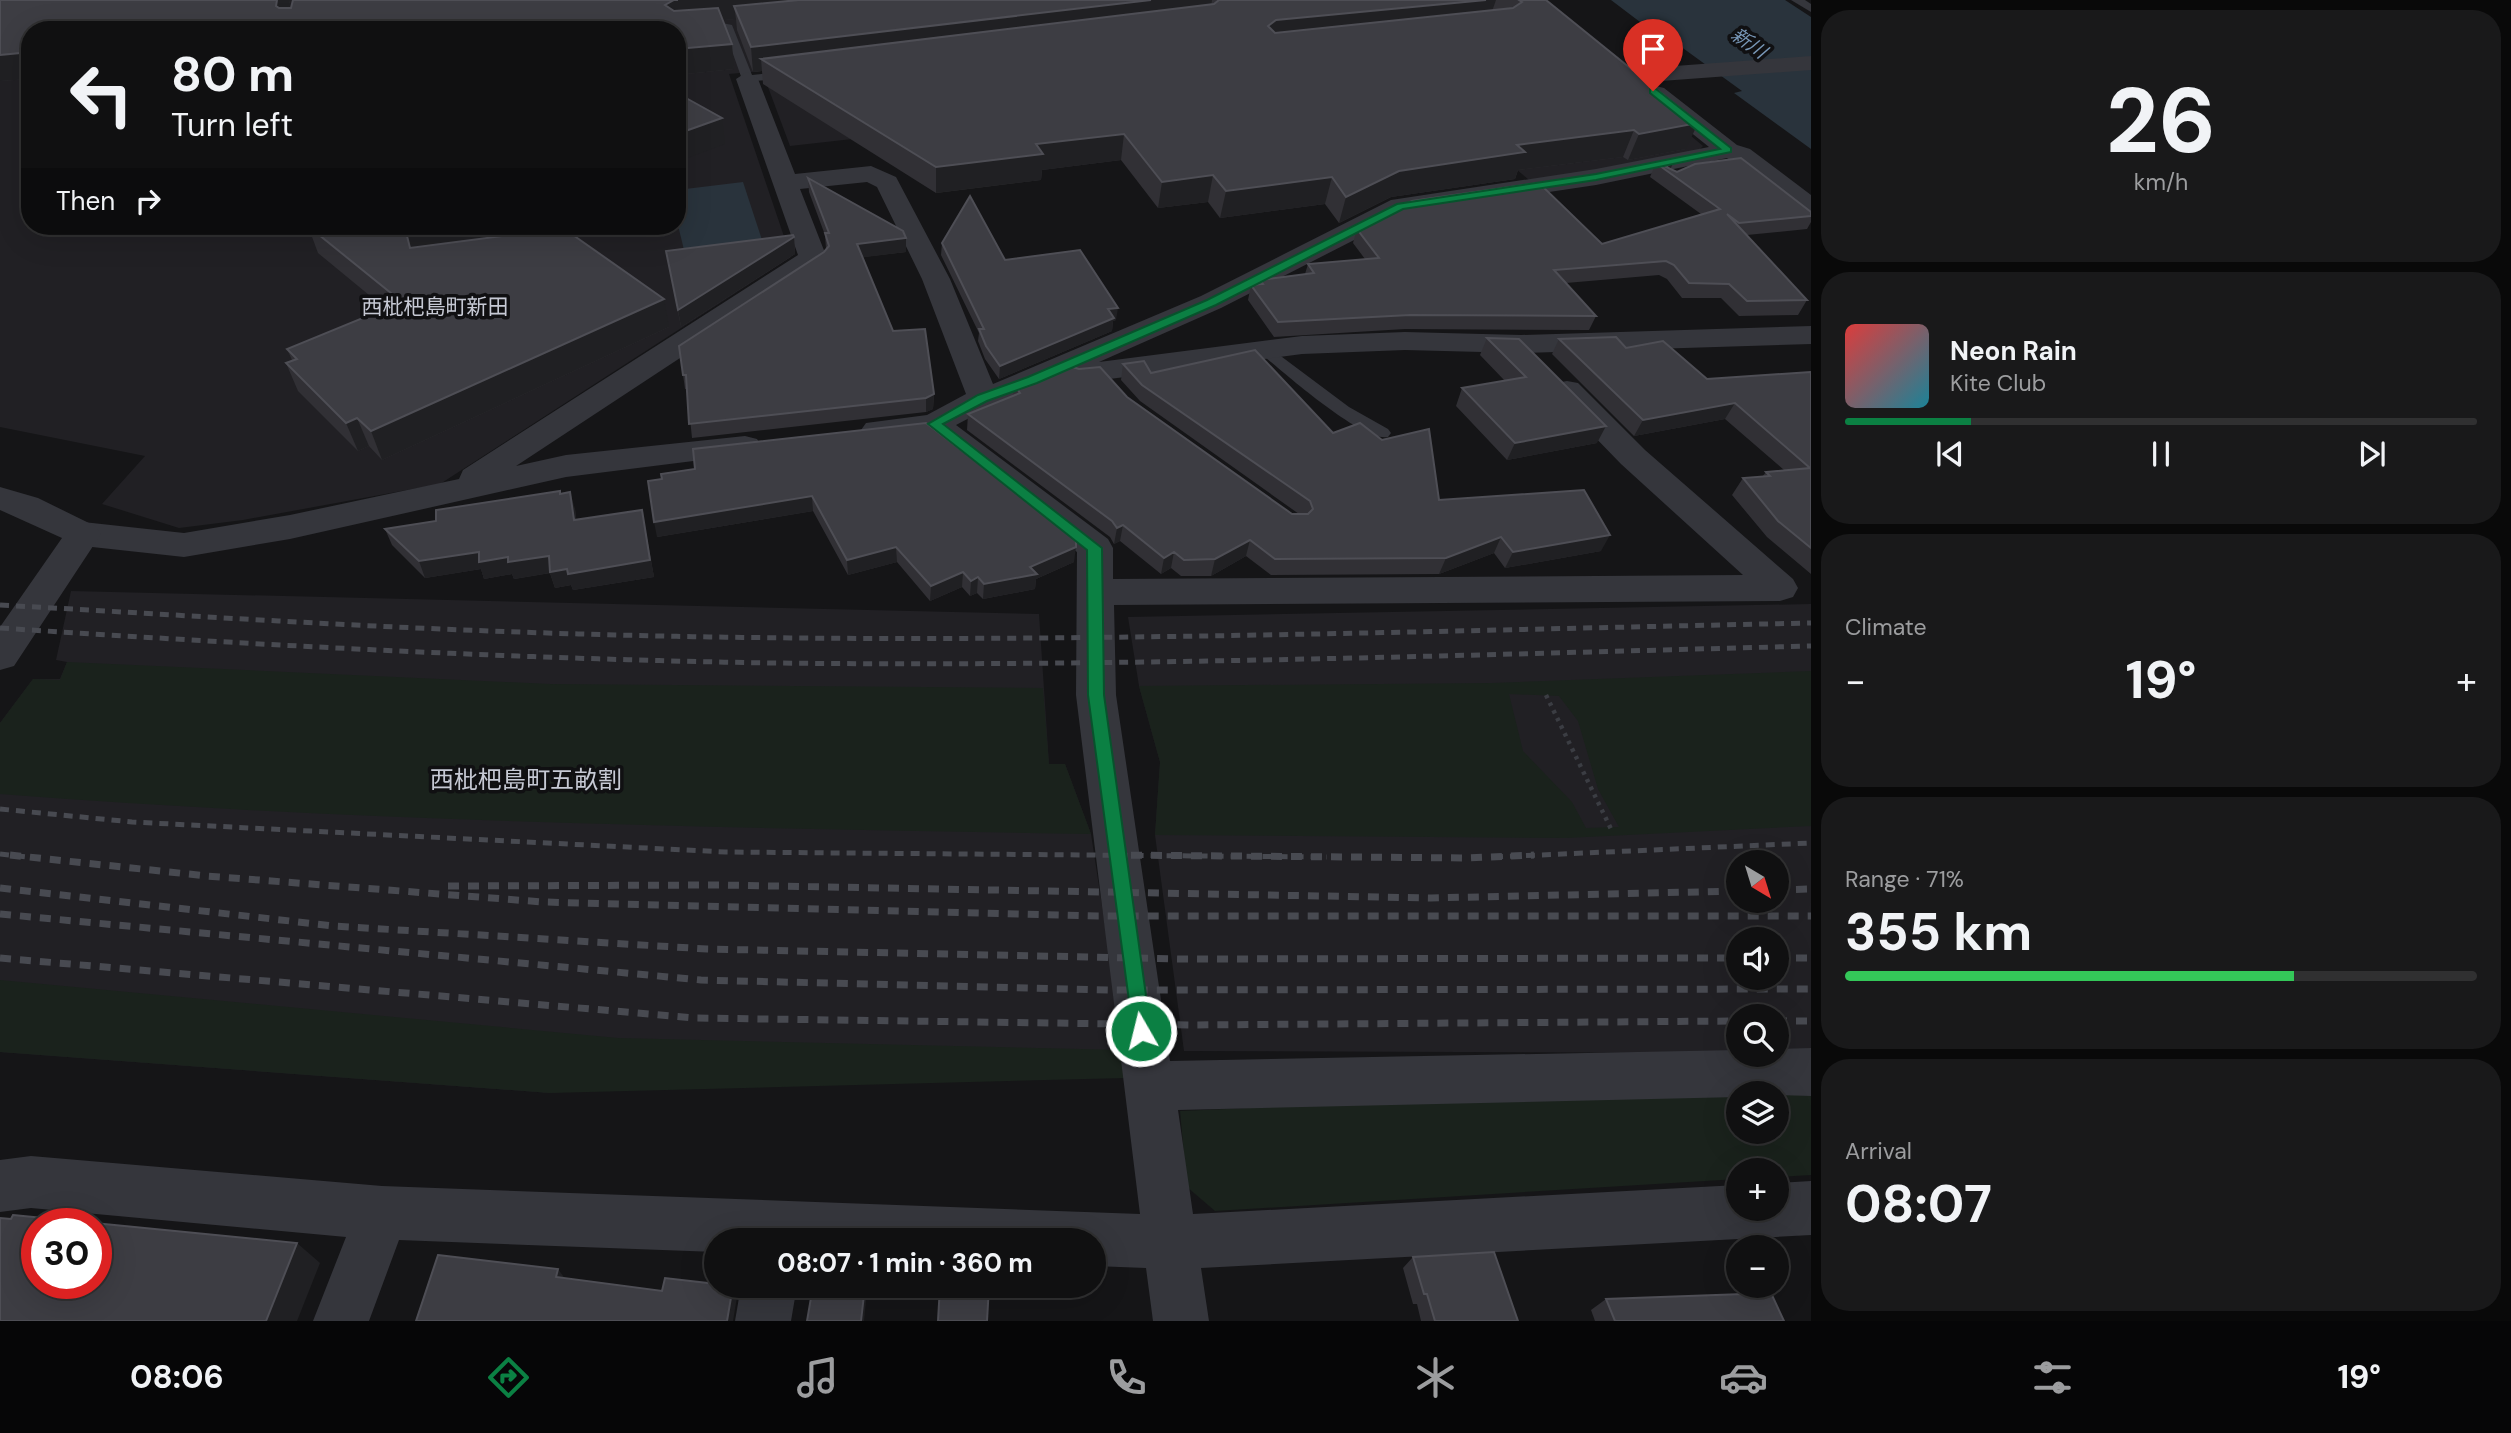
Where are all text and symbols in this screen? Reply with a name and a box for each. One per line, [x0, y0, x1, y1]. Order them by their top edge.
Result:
pin [1623, 19, 1683, 91]
water label: 新川 [1726, 22, 1773, 65]
icon: arrive [1634, 30, 1672, 68]
text: 80 m [171, 42, 294, 106]
icon: left [56, 49, 147, 140]
text: 26 [2106, 62, 2216, 180]
text: Turn left [171, 104, 293, 146]
text: km/h [2134, 167, 2188, 197]
icon: right [129, 182, 167, 220]
text: Then [56, 184, 115, 218]
district label: 西枇杷島町新田 [362, 293, 509, 321]
text: Neon Rain [1950, 334, 2077, 368]
text: Kite Club [1950, 368, 2046, 398]
icon: previous [1931, 435, 1969, 473]
icon: pause [2142, 435, 2180, 473]
icon: next [2353, 435, 2391, 473]
text: Climate [1845, 612, 1927, 642]
text: 19° [2126, 646, 2196, 714]
text: − [1845, 656, 1866, 706]
text: + [2456, 656, 2477, 706]
district label: 西枇杷島町五畝割 [430, 764, 622, 795]
north arrow [1726, 850, 1788, 914]
map controls [1726, 850, 1789, 1298]
text: Range · 71% [1845, 864, 1964, 894]
text: 355 km [1845, 898, 2032, 966]
button: sound [1726, 927, 1789, 990]
position arrow [1104, 994, 1178, 1068]
button: search [1726, 1004, 1789, 1067]
button: layers [1726, 1081, 1789, 1144]
text: Arrival [1845, 1136, 1912, 1166]
button: + [1726, 1158, 1789, 1221]
text: 08:07 [1845, 1170, 1992, 1238]
speed limit sign: 30 [21, 1208, 112, 1299]
button: − [1726, 1235, 1789, 1298]
text: 08:07 · 1 min · 360 m [777, 1246, 1033, 1280]
icon: directions [484, 1353, 533, 1402]
icon: music [793, 1353, 842, 1402]
icon: phone [1102, 1353, 1151, 1402]
icon: climate [1411, 1353, 1460, 1402]
icon: car [1719, 1353, 1768, 1402]
icon: filters [2028, 1353, 2077, 1402]
text: 08:06 [130, 1356, 224, 1398]
text: 19° [2337, 1356, 2381, 1398]

